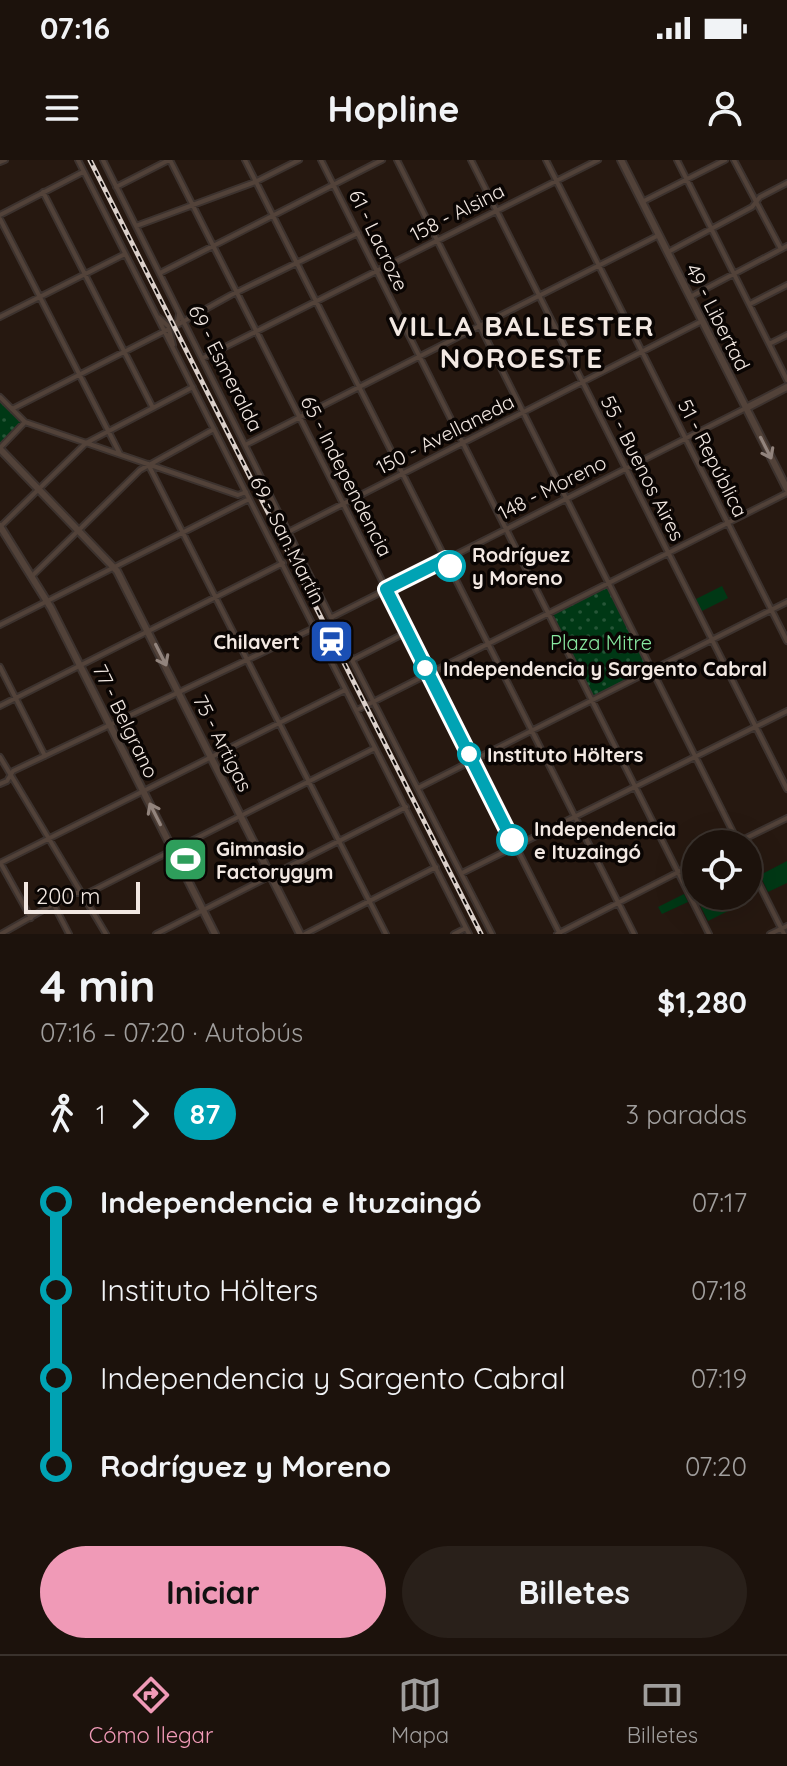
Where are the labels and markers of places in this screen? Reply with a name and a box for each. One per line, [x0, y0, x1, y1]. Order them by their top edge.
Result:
place label: Rodríguez y Moreno [472, 542, 570, 590]
marker: Rodríguez y Moreno [435, 551, 465, 581]
station icon: Chilavert [307, 617, 355, 665]
place label: Chilavert [214, 629, 300, 654]
place label: Independencia y Sargento Cabral [443, 656, 767, 681]
marker: Independencia y Sargento Cabral [414, 657, 436, 679]
place label: Instituto Hölters [487, 742, 643, 767]
marker: Instituto Hölters [458, 743, 480, 765]
place label: Independencia e Ituzaingó [534, 816, 676, 864]
marker: Independencia e Ituzaingó [497, 825, 527, 855]
sports icon: Gimnasio Factorygym [161, 836, 209, 884]
place label: Gimnasio Factorygym [216, 836, 333, 884]

